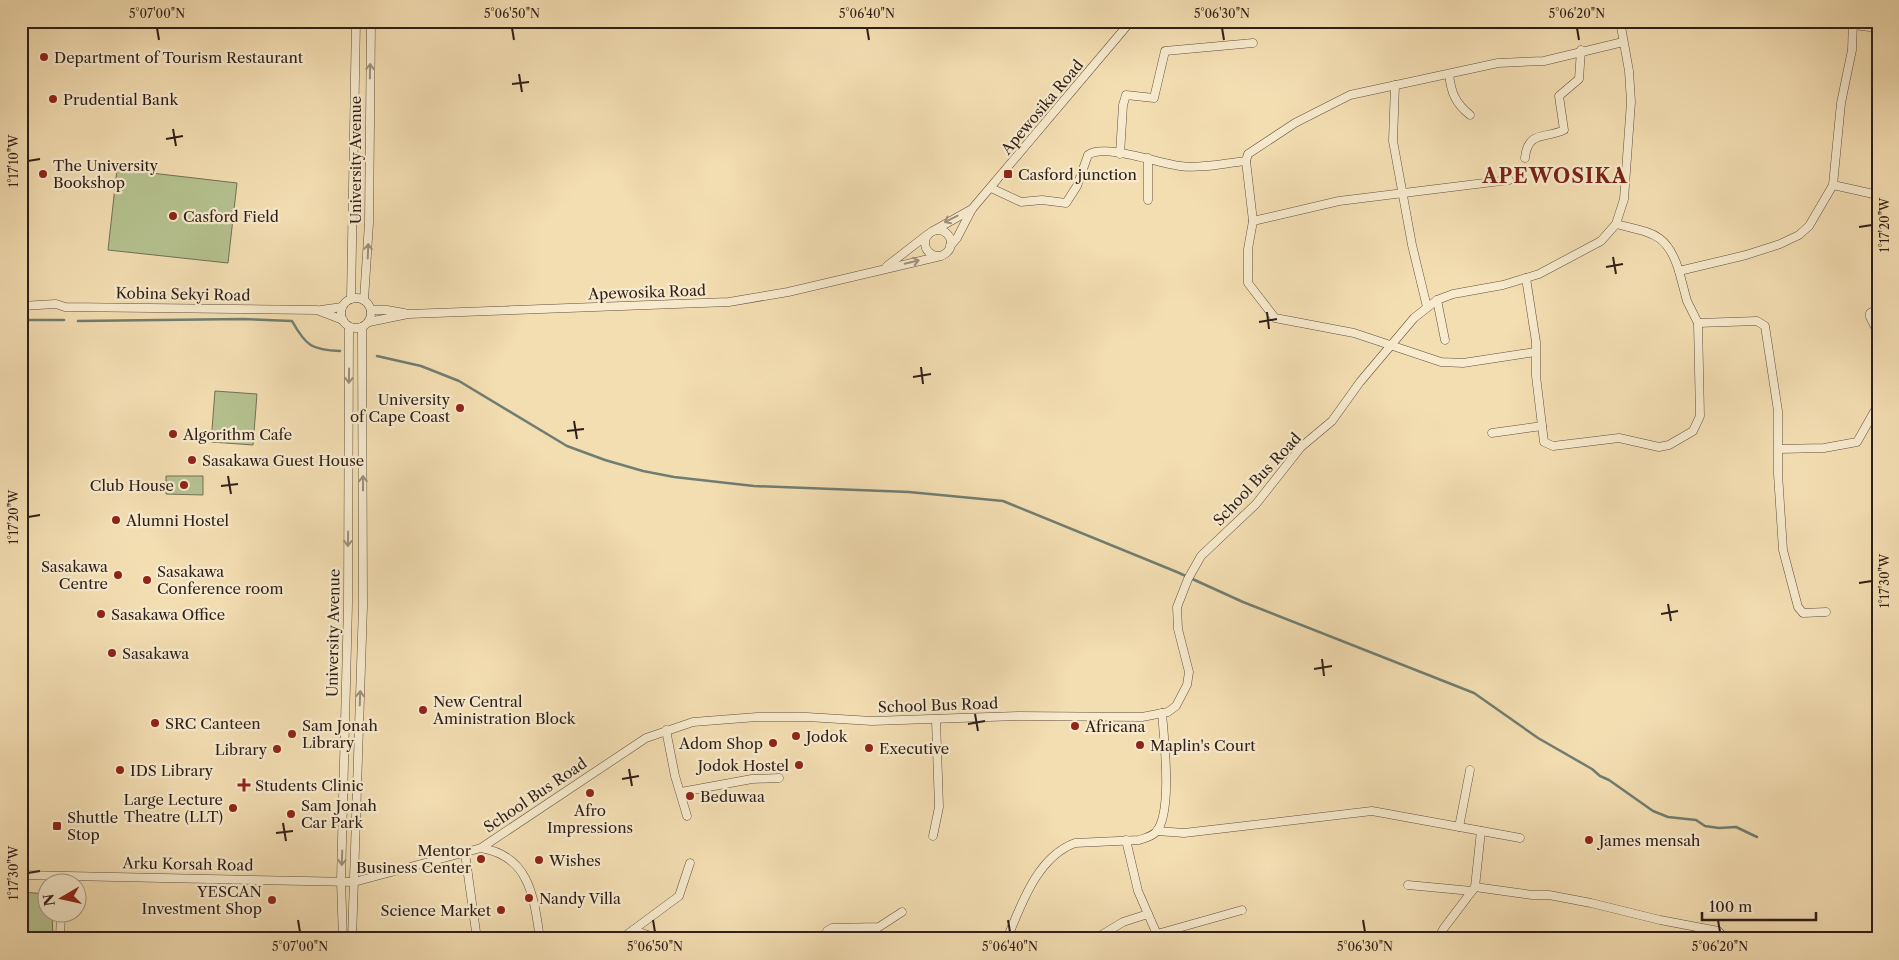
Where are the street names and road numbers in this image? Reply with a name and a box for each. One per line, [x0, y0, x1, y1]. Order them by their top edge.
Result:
street label: Apewosika Road [996, 56, 1087, 159]
street label: University Avenue [346, 96, 365, 224]
street label: Apewosika Road [587, 280, 706, 304]
street label: Kobina Sekyi Road [115, 283, 251, 305]
street label: School Bus Road [1209, 428, 1305, 530]
street label: University Avenue [322, 569, 344, 697]
street label: School Bus Road [877, 693, 999, 717]
street label: School Bus Road [480, 753, 590, 837]
street label: Arku Korsah Road [121, 853, 254, 875]

